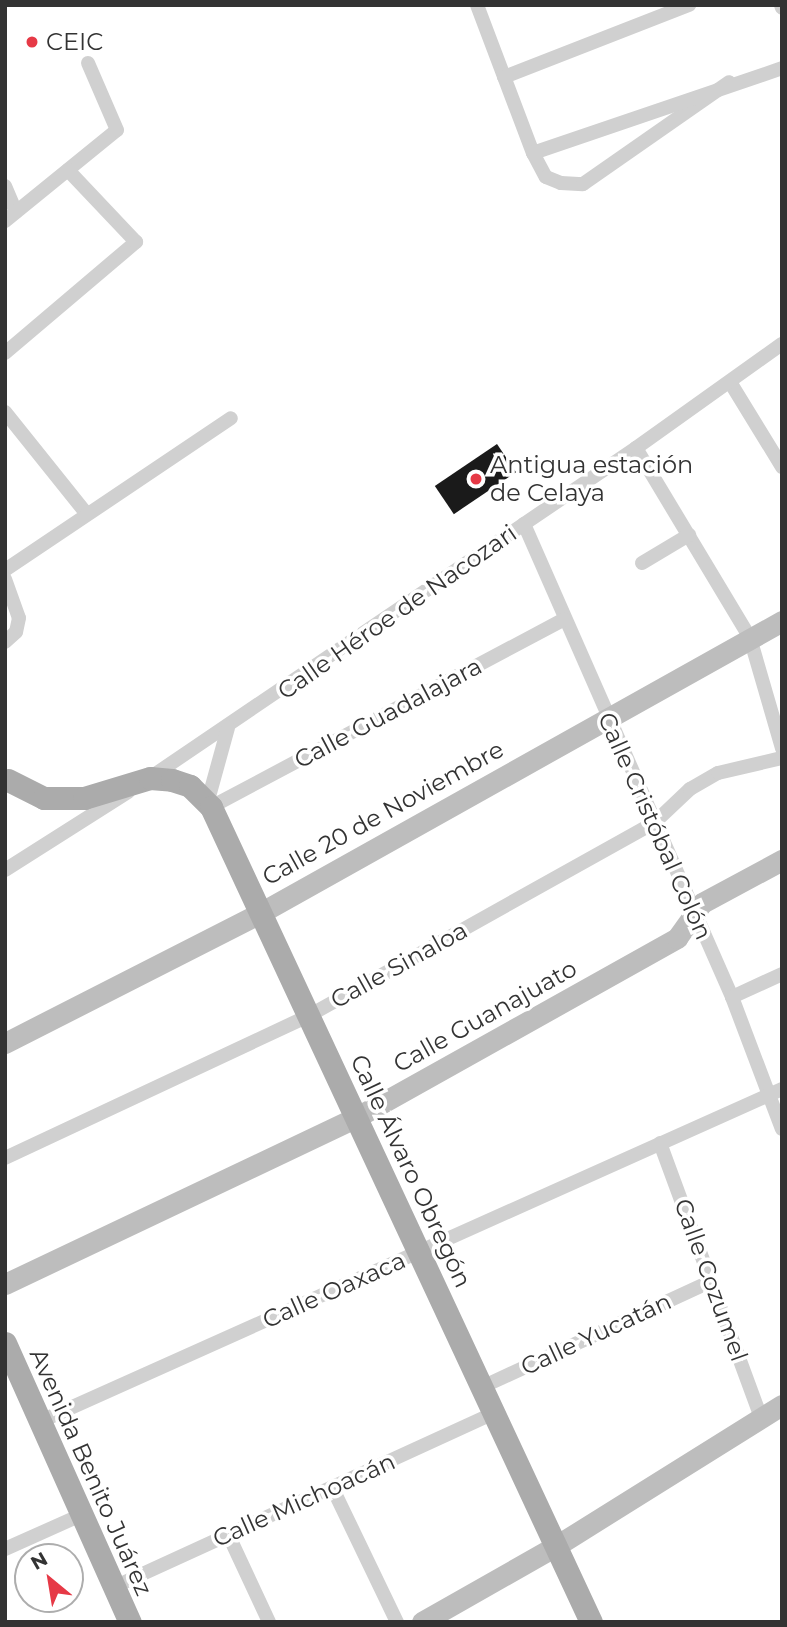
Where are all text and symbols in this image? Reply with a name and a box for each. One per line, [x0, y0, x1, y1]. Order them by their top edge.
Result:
place label: CEIC [46, 28, 103, 56]
marker: CEIC [24, 34, 40, 50]
place label: Antigua estación de Celaya [490, 451, 693, 507]
marker: Antigua estación de Celaya [468, 471, 484, 487]
street label: Calle Héroe de Nacozari [272, 518, 522, 706]
street label: Calle Guadalajara [289, 651, 487, 775]
street label: Calle Cristóbal Colón [592, 708, 718, 944]
street label: Calle 20 de Noviembre [257, 735, 509, 891]
street label: Calle Sinaloa [326, 916, 472, 1014]
street label: Calle Guanajuato [388, 954, 582, 1078]
street label: Calle Álvaro Obregón [344, 1050, 478, 1292]
street label: Calle Cozumel [668, 1195, 754, 1365]
street label: Calle Oaxaca [258, 1246, 410, 1334]
street label: Calle Yucatán [516, 1287, 676, 1381]
street label: Avenida Benito Juárez [24, 1344, 158, 1600]
street label: Calle Michoacán [208, 1447, 400, 1553]
north arrow [14, 1543, 84, 1613]
text: N [27, 1547, 52, 1575]

